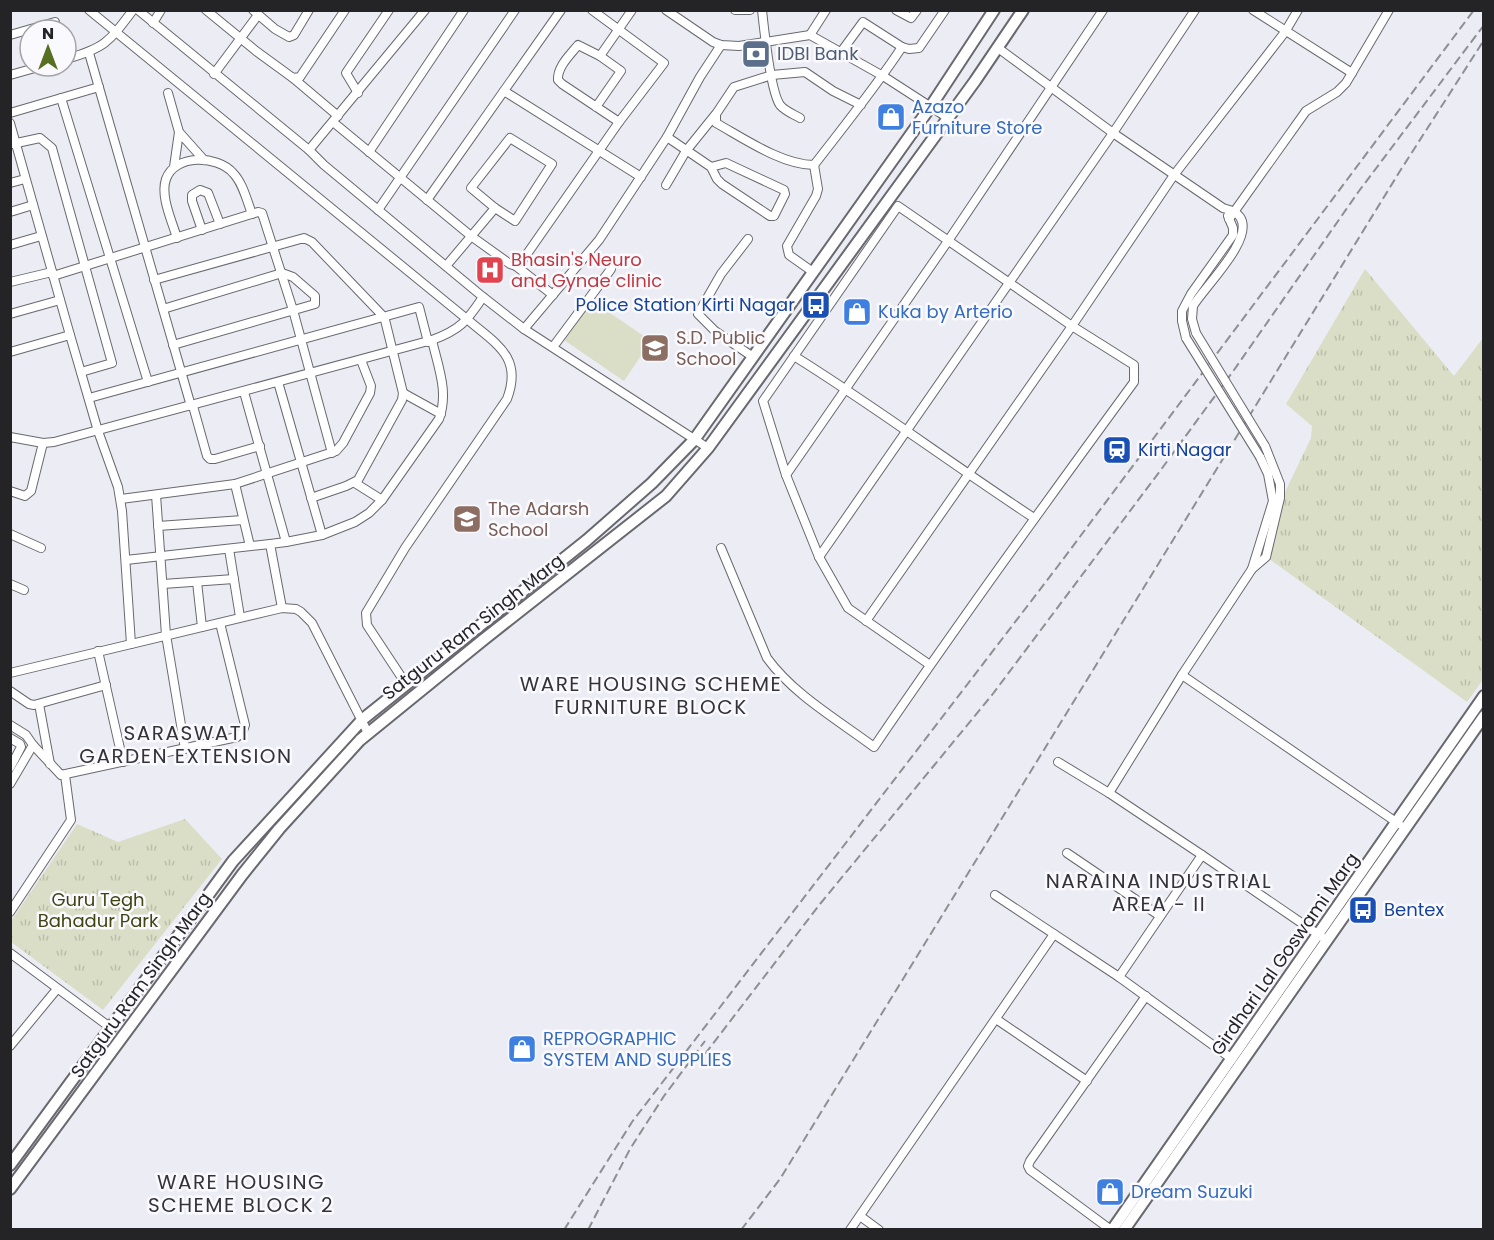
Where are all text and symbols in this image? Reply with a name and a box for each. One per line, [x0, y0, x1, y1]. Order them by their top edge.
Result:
north arrow [18, 18, 78, 78]
text: N [42, 22, 54, 45]
bank icon: IDBI Bank [740, 38, 772, 70]
place label: IDBI Bank [777, 41, 859, 66]
place label: Azazo Furniture Store [912, 94, 1043, 140]
shop icon: Azazo Furniture Store [875, 101, 907, 133]
place label: Bhasin's Neuro and Gynae clinic [511, 247, 662, 293]
hospital icon: Bhasin's Neuro and Gynae clinic [474, 254, 506, 286]
bus stop icon: Police Station Kirti Nagar [800, 289, 832, 321]
place label: Police Station Kirti Nagar [576, 292, 795, 317]
shop icon: Kuka by Arterio [841, 296, 873, 328]
place label: Kuka by Arterio [878, 299, 1013, 324]
place label: S.D. Public School [676, 325, 766, 371]
school or university icon: S.D. Public School [639, 332, 671, 364]
station icon: Kirti Nagar [1101, 434, 1133, 466]
place label: Kirti Nagar [1138, 437, 1232, 462]
place label: The Adarsh School [488, 496, 589, 542]
school or university icon: The Adarsh School [451, 503, 483, 535]
street label: Satguru Ram Singh Marg [377, 548, 569, 705]
district label: WARE HOUSING SCHEME FURNITURE BLOCK [520, 670, 782, 721]
district label: SARASWATI GARDEN EXTENSION [79, 719, 293, 770]
street label: Girdhari Lal Goswami Marg [1205, 847, 1364, 1060]
district label: NARAINA INDUSTRIAL AREA - II [1046, 867, 1272, 918]
park label: Guru Tegh Bahadur Park [38, 887, 159, 933]
street label: Satguru Ram Singh Marg [65, 887, 217, 1083]
bus stop icon: Bentex [1347, 894, 1379, 926]
place label: Bentex [1384, 897, 1444, 922]
place label: REPROGRAPHIC SYSTEM AND SUPPLIES [543, 1026, 732, 1072]
shop icon: REPROGRAPHIC SYSTEM AND SUPPLIES [506, 1033, 538, 1065]
district label: WARE HOUSING SCHEME BLOCK 2 [148, 1168, 334, 1219]
shop icon: Dream Suzuki [1094, 1176, 1126, 1208]
place label: Dream Suzuki [1131, 1179, 1253, 1204]

